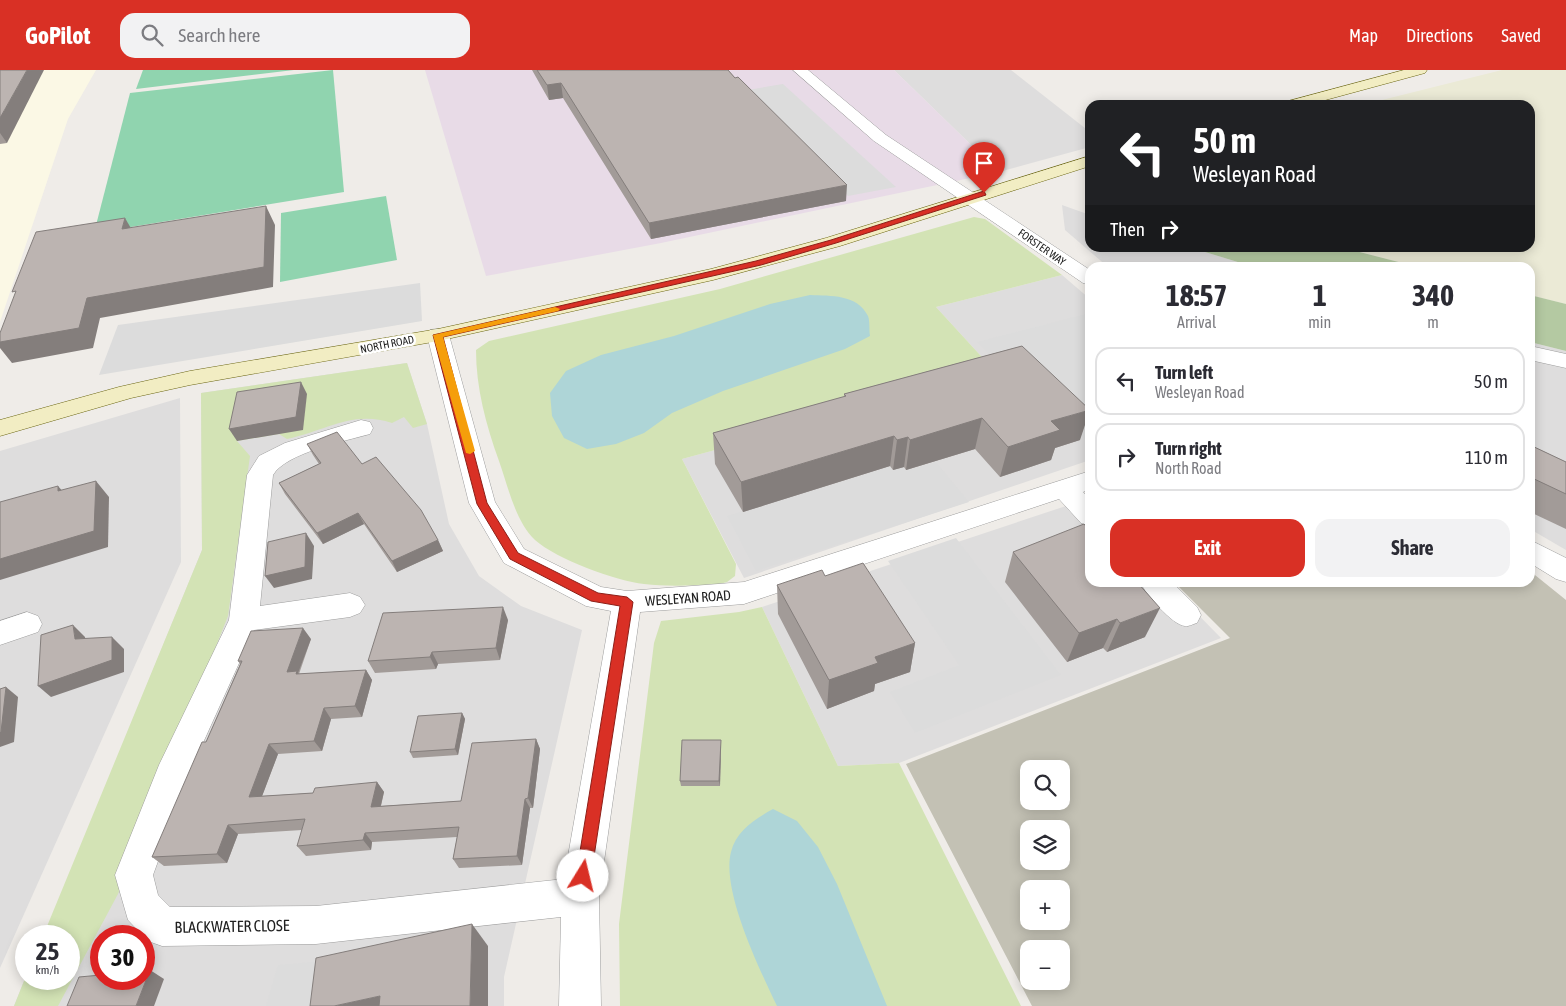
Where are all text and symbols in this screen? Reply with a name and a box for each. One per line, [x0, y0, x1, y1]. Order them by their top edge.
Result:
search box [120, 13, 470, 58]
icon: search [138, 21, 166, 49]
text: GoPilot [25, 22, 90, 49]
text: Search here [178, 24, 260, 46]
text: Map [1349, 25, 1378, 46]
text: Directions [1406, 25, 1473, 46]
text: Saved [1501, 25, 1541, 46]
icon: left [1110, 120, 1175, 185]
text: 50 m [1193, 120, 1256, 160]
pin [963, 142, 1005, 193]
icon: arrive [970, 149, 998, 177]
text: Wesleyan Road [1193, 161, 1316, 187]
icon: right [1155, 215, 1183, 243]
text: Then [1110, 218, 1145, 240]
street label: FORSTER WAY [1016, 226, 1068, 268]
text: 18:57 [1166, 278, 1227, 312]
text: 1 [1313, 278, 1327, 312]
text: 340 [1412, 278, 1454, 312]
text: Arrival [1177, 313, 1216, 331]
text: min [1308, 313, 1331, 331]
text: m [1427, 313, 1439, 331]
street label: NORTH ROAD [359, 333, 415, 355]
text: Turn left [1155, 361, 1213, 383]
icon: left [1112, 367, 1140, 395]
text: 50 m [1474, 370, 1508, 392]
text: Wesleyan Road [1155, 383, 1245, 401]
text: Turn right [1155, 437, 1222, 459]
icon: right [1112, 443, 1140, 471]
text: 110 m [1465, 446, 1508, 468]
text: North Road [1155, 459, 1222, 477]
button: Exit [1110, 519, 1305, 577]
button: Share [1315, 519, 1510, 577]
street label: WESLEYAN ROAD [645, 587, 731, 609]
map controls [1020, 760, 1070, 990]
button: search [1020, 760, 1070, 810]
button: layers [1020, 820, 1070, 870]
position arrow [556, 849, 608, 901]
button: + [1020, 880, 1070, 930]
street label: BLACKWATER CLOSE [174, 916, 290, 936]
speed limit sign: 30 [90, 925, 155, 990]
text: 25 [36, 937, 59, 965]
button: − [1020, 940, 1070, 990]
text: km/h [36, 963, 59, 977]

